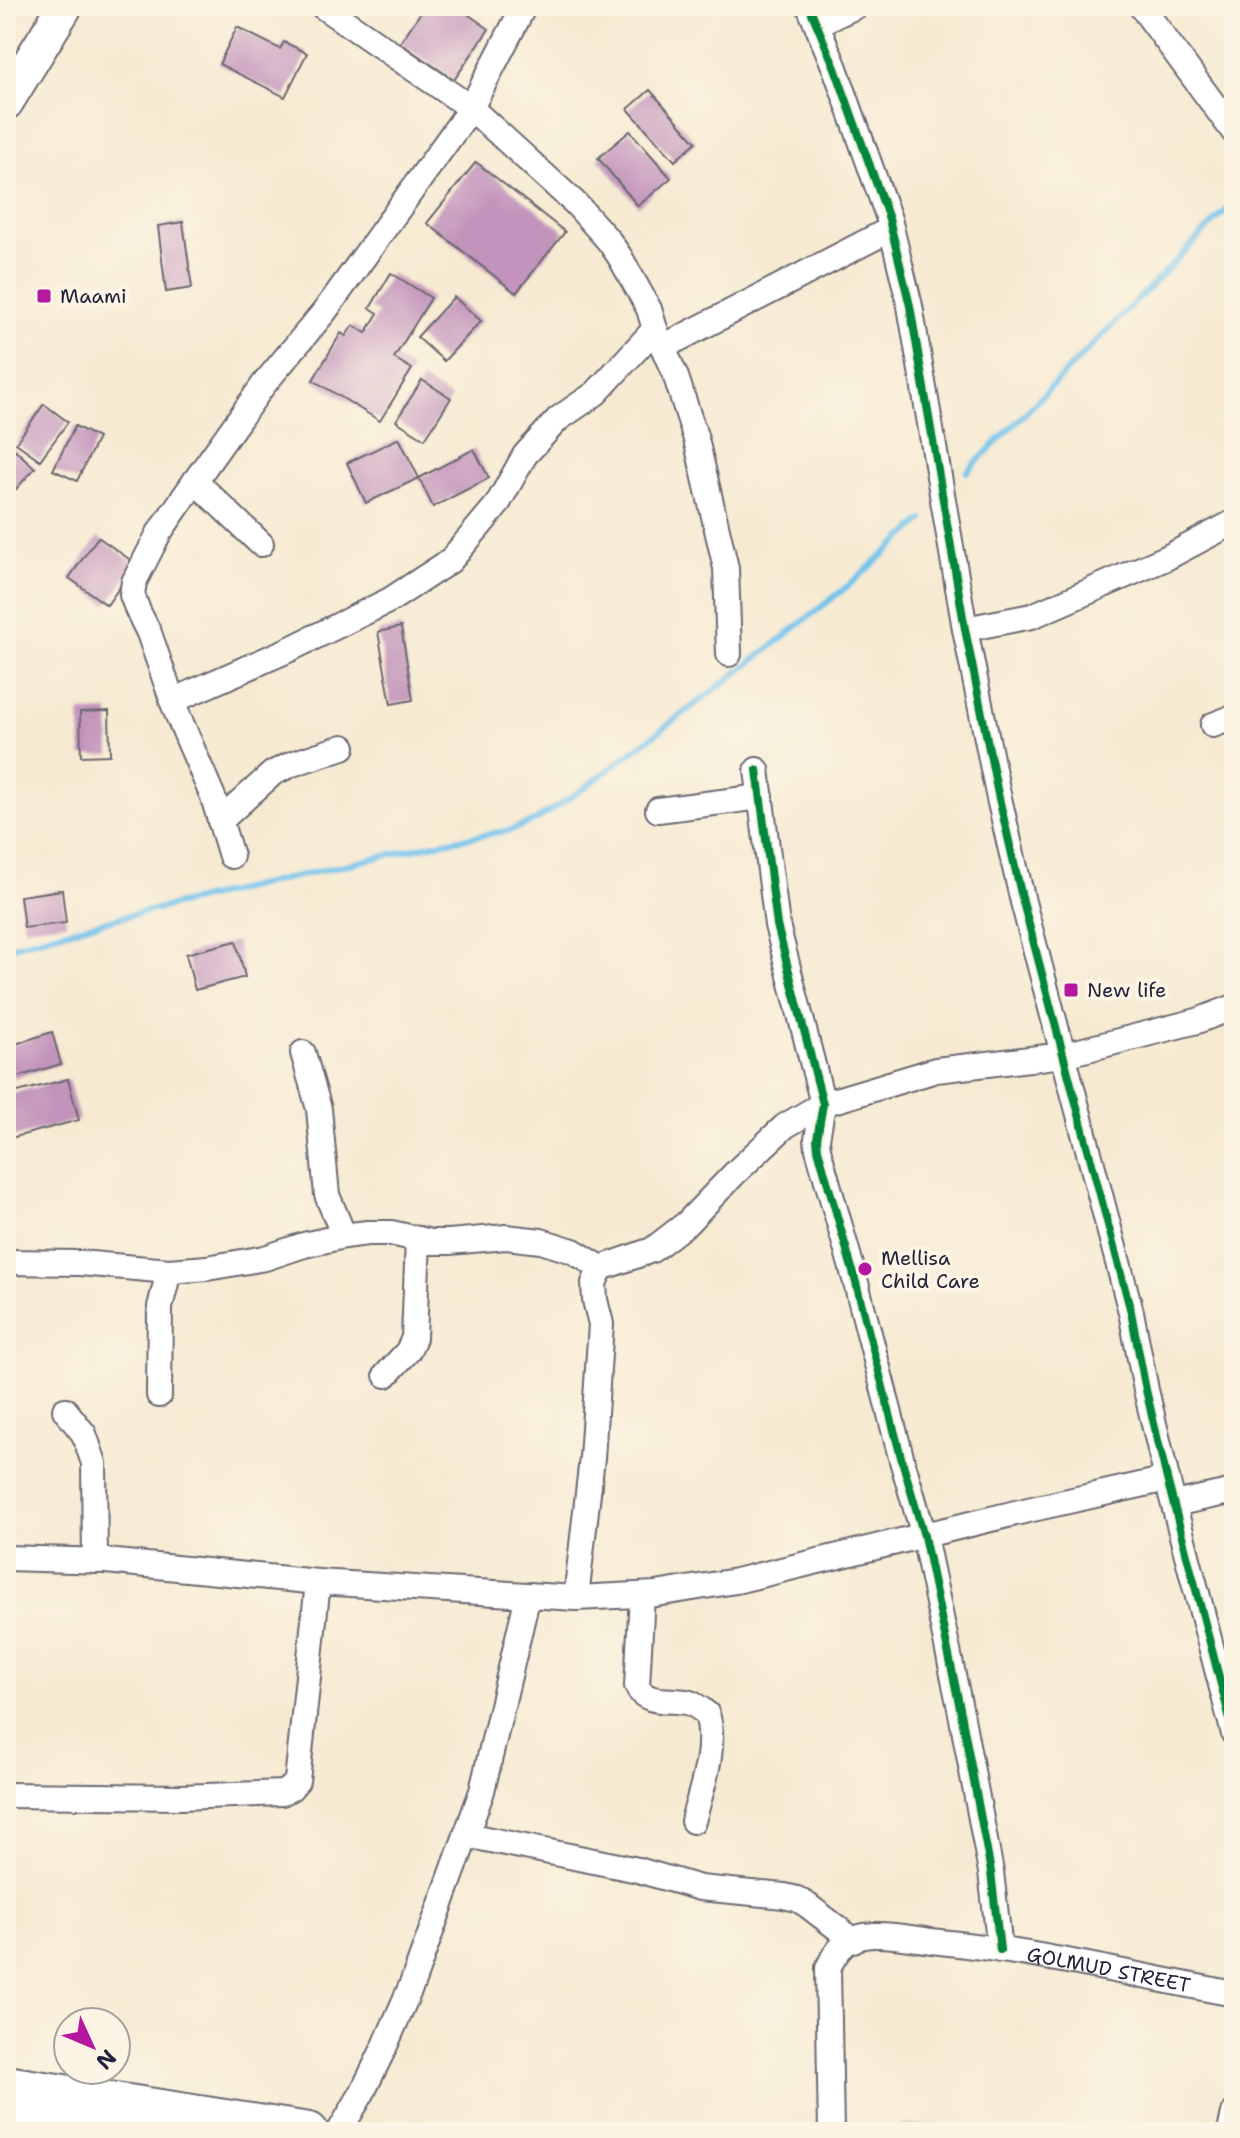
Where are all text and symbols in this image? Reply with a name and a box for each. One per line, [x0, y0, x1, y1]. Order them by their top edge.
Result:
place label: Maami [60, 283, 127, 309]
marker: Maami [35, 287, 53, 305]
place label: New life [1087, 977, 1166, 1003]
marker: New life [1062, 981, 1080, 999]
place label: Mellisa Child Care [881, 1245, 980, 1294]
marker: Mellisa Child Care [856, 1260, 874, 1278]
street label: GOLMUD STREET [1025, 1941, 1193, 1998]
north arrow [52, 2006, 132, 2086]
text: N [90, 2043, 123, 2076]

